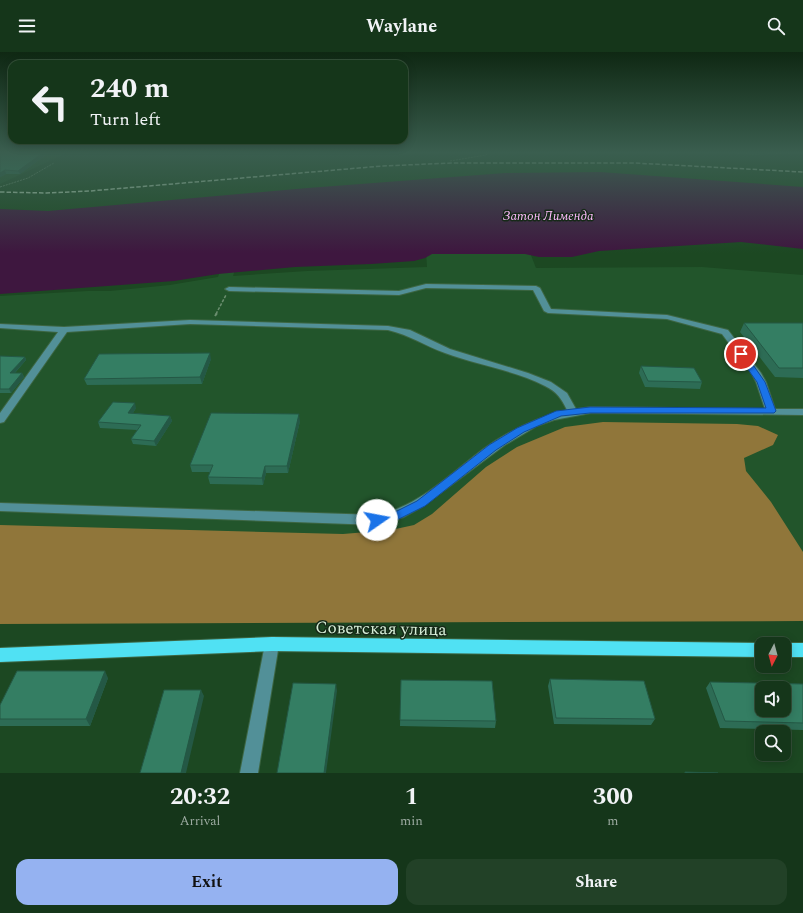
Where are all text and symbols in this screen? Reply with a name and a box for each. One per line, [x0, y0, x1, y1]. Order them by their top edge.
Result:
text: Waylane [366, 13, 437, 40]
icon: menu [16, 15, 38, 37]
icon: search [765, 15, 787, 37]
text: 240 m [90, 67, 169, 110]
icon: left [24, 76, 76, 128]
text: Turn left [90, 106, 161, 133]
water label: Затон Лименда [502, 206, 594, 226]
pin [724, 337, 758, 371]
icon: arrive [730, 343, 752, 365]
position arrow [356, 499, 398, 541]
street label: Советская улица [315, 615, 448, 643]
north arrow [755, 637, 791, 673]
map controls [755, 637, 791, 761]
button: sound [755, 681, 791, 717]
button: search [755, 725, 791, 761]
text: 20:32 [170, 779, 230, 815]
text: 1 [405, 779, 418, 815]
text: 300 [593, 779, 633, 815]
text: Arrival [180, 811, 220, 831]
text: min [400, 811, 423, 831]
text: m [607, 811, 618, 831]
button: Exit [16, 859, 398, 905]
button: Share [406, 859, 787, 905]

